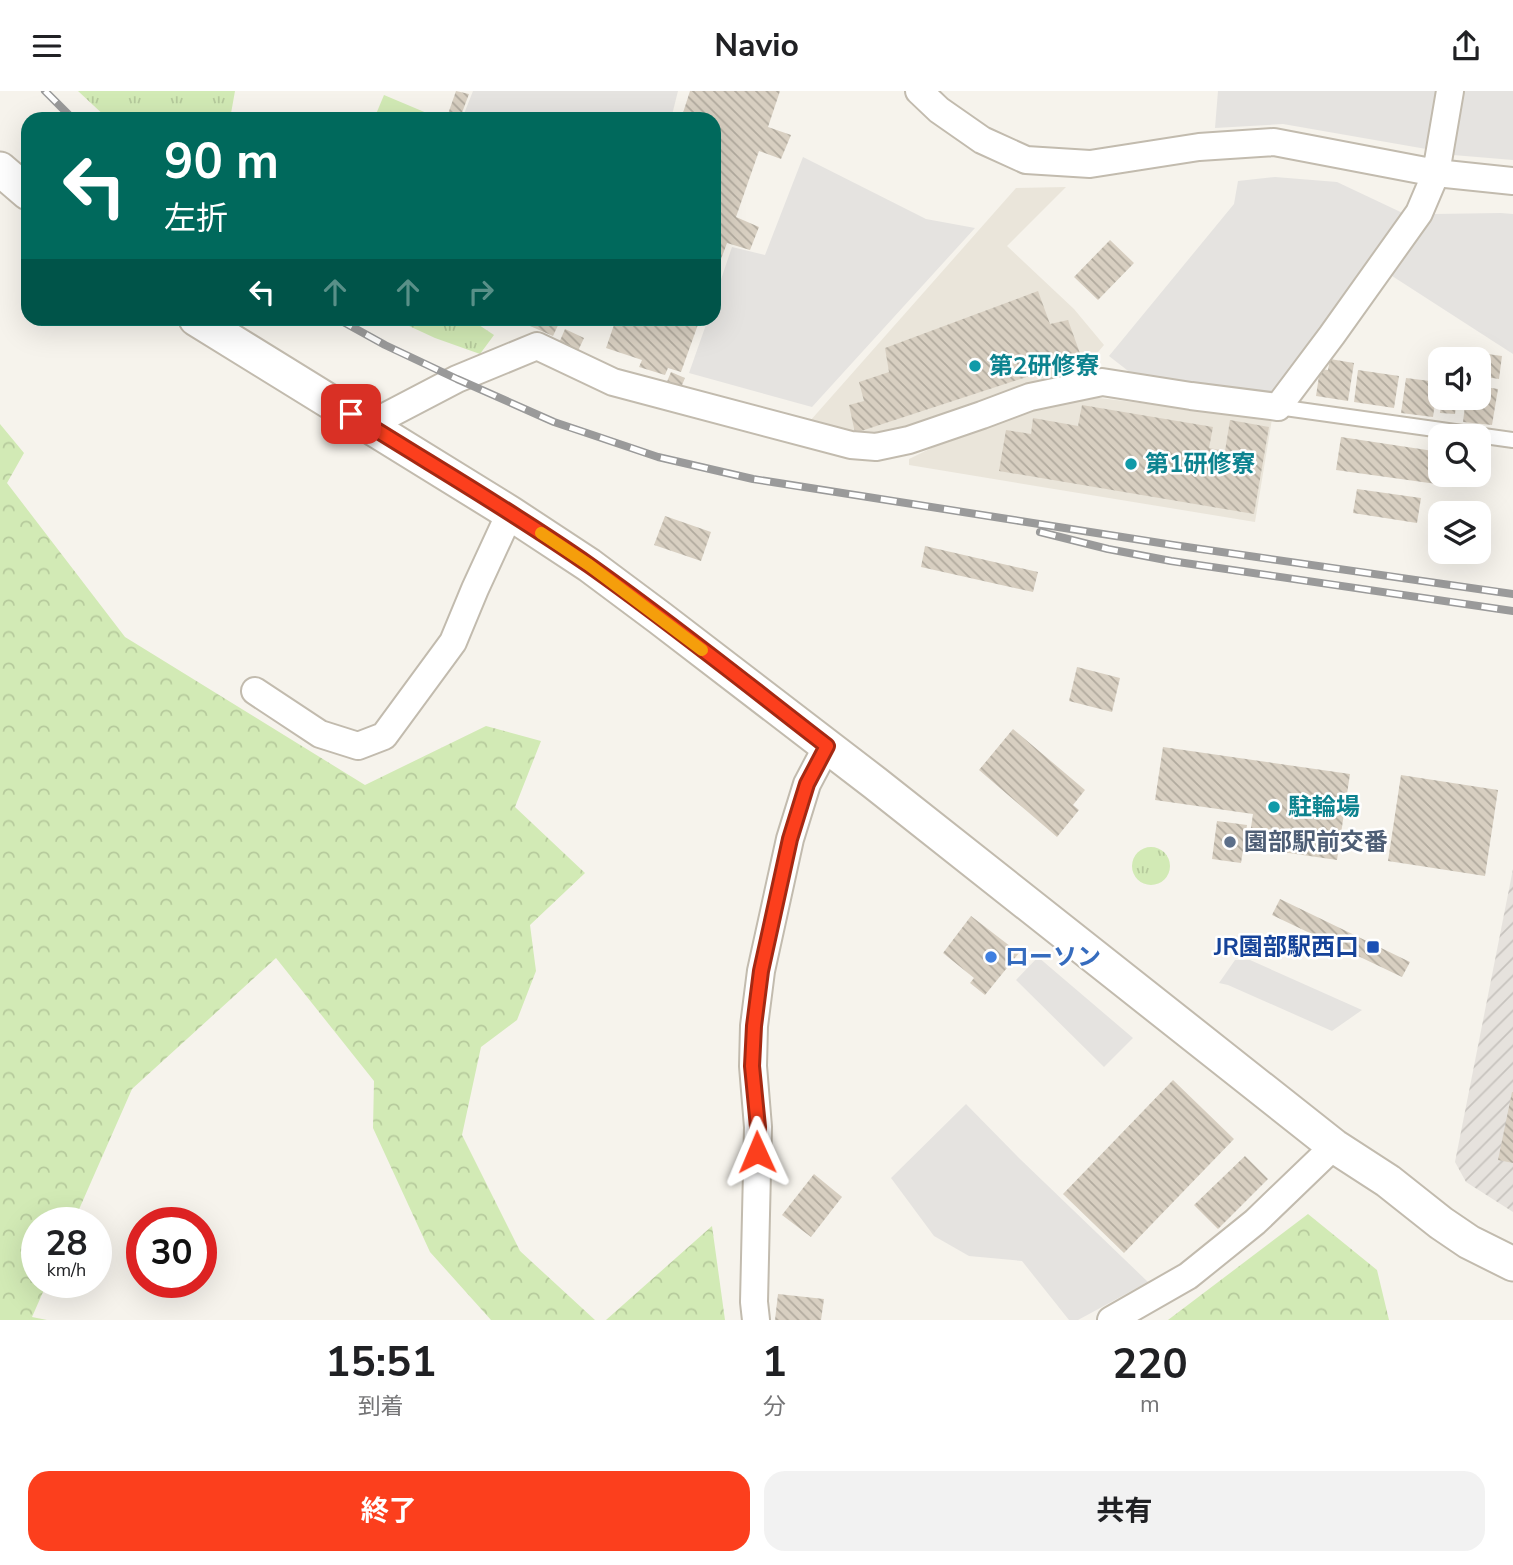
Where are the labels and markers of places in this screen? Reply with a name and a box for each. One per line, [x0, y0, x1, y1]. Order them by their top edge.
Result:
place label: 第2研修寮 [989, 350, 1099, 382]
marker: 第2研修寮 [967, 358, 983, 374]
pin [321, 384, 381, 444]
place label: 第1研修寮 [1145, 448, 1255, 480]
marker: 第1研修寮 [1123, 456, 1139, 472]
place label: 駐輪場 [1288, 791, 1360, 823]
marker: 駐輪場 [1266, 799, 1282, 815]
place label: 園部駅前交番 [1244, 826, 1388, 858]
marker: 園部駅前交番 [1222, 834, 1238, 850]
place label: JR園部駅西口 [1213, 931, 1359, 963]
marker: JR園部駅西口 [1365, 939, 1381, 955]
place label: ローソン [1005, 941, 1101, 973]
marker: ローソン [983, 949, 999, 965]

